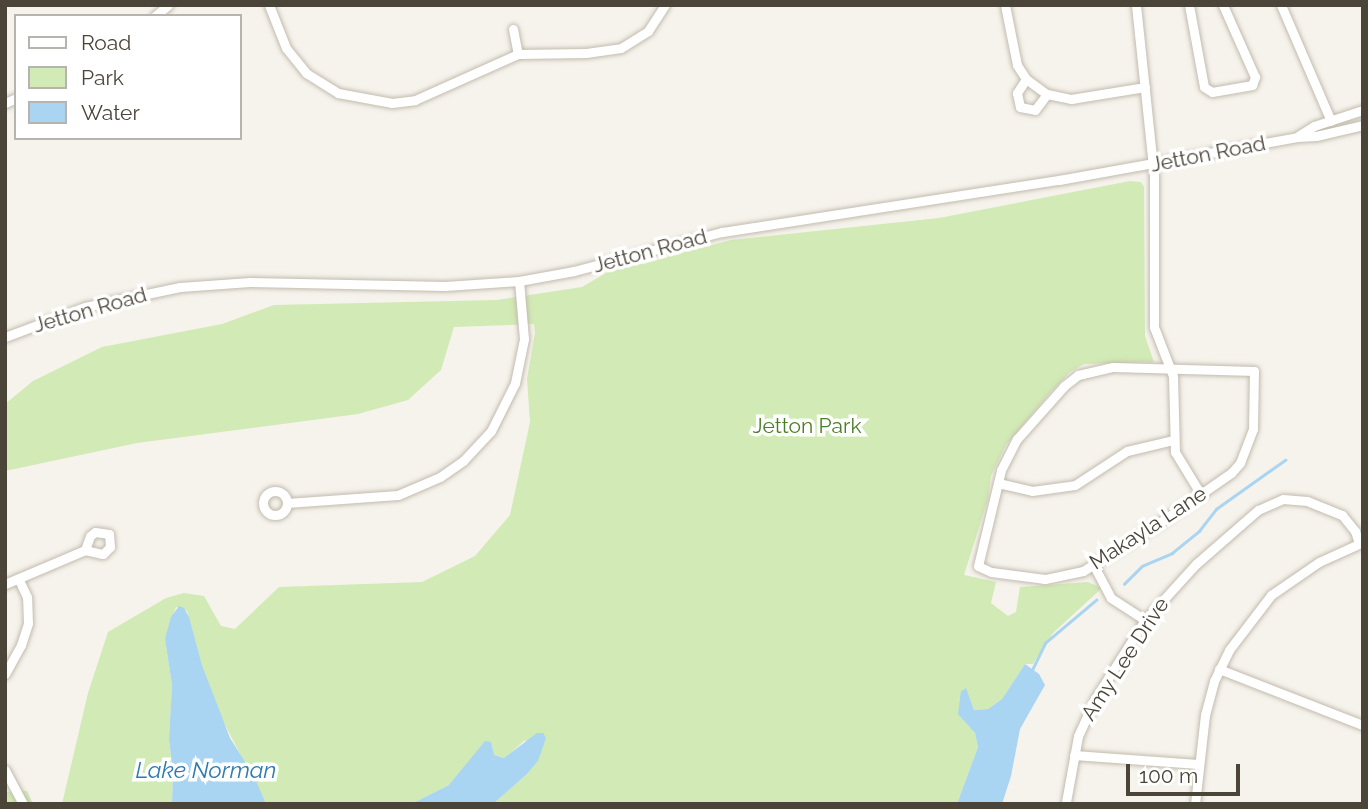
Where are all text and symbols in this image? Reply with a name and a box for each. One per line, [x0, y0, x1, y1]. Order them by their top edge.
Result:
legend [14, 14, 242, 140]
text: Road [81, 30, 131, 55]
text: Park [81, 65, 124, 90]
text: Water [81, 100, 140, 125]
street label: Jetton Road [1148, 131, 1268, 177]
street label: Jetton Road [590, 224, 710, 278]
street label: Jetton Road [31, 282, 149, 338]
park label: Jetton Park [752, 413, 862, 439]
street label: Makayla Lane [1085, 481, 1211, 575]
street label: Amy Lee Drive [1076, 593, 1174, 725]
scale bar [1130, 750, 1244, 794]
water label: Lake Norman [136, 756, 276, 784]
text: 100 m [1139, 763, 1198, 788]

